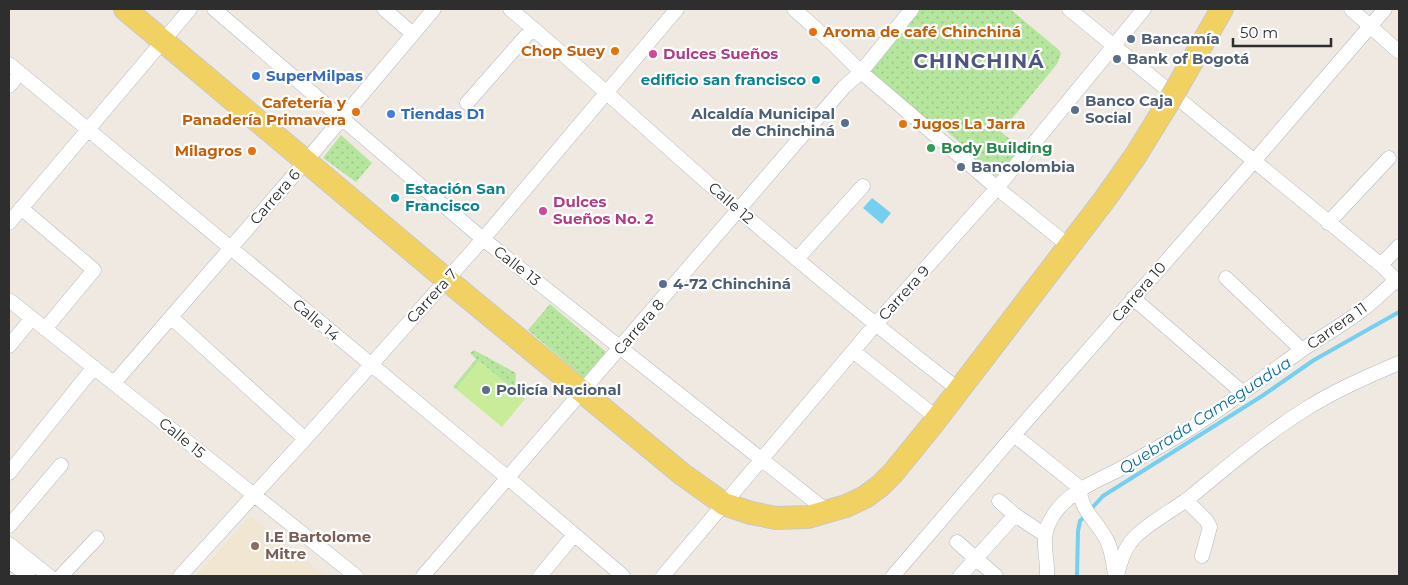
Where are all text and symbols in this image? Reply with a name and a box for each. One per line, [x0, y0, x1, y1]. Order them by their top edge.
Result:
scale bar [1233, 15, 1330, 47]
place label: Aroma de café Chinchiná [822, 22, 1021, 41]
text: 50 m [1240, 23, 1278, 42]
marker: Aroma de café Chinchiná [807, 26, 819, 38]
place label: Bancamía [1141, 29, 1220, 48]
marker: Bancamía [1125, 33, 1137, 45]
place label: Chop Suey [521, 41, 606, 60]
place label: Dulces Sueños [663, 44, 778, 63]
marker: Chop Suey [609, 45, 621, 57]
marker: Dulces Sueños [647, 48, 659, 60]
district label: CHINCHINÁ [913, 49, 1045, 73]
place label: Bank of Bogotá [1127, 49, 1249, 68]
marker: Bank of Bogotá [1111, 53, 1123, 65]
place label: SuperMilpas [266, 66, 363, 85]
marker: SuperMilpas [250, 70, 262, 82]
place label: edificio san francisco [641, 70, 806, 89]
marker: edificio san francisco [810, 74, 822, 86]
place label: Banco Caja Social [1085, 91, 1173, 127]
place label: Cafetería y Panadería Primavera [182, 93, 347, 129]
place label: Tiendas D1 [401, 104, 485, 123]
place label: Alcaldía Municipal de Chinchiná [690, 104, 835, 140]
marker: Banco Caja Social [1069, 104, 1081, 116]
marker: Cafetería y Panadería Primavera [350, 106, 362, 118]
marker: Tiendas D1 [385, 108, 397, 120]
place label: Jugos La Jarra [912, 114, 1026, 133]
marker: Alcaldía Municipal de Chinchiná [839, 117, 851, 129]
marker: Jugos La Jarra [897, 118, 909, 130]
place label: Body Building [941, 138, 1053, 157]
place label: Milagros [175, 141, 242, 160]
marker: Body Building [925, 142, 937, 154]
marker: Milagros [246, 145, 258, 157]
place label: Bancolombia [971, 157, 1075, 176]
marker: Bancolombia [955, 161, 967, 173]
street label: Carrera 6 [245, 165, 304, 228]
street label: Calle 12 [705, 178, 758, 228]
place label: Estación San Francisco [405, 179, 506, 215]
marker: Estación San Francisco [389, 192, 401, 204]
place label: Dulces Sueños No. 2 [553, 192, 654, 228]
marker: Dulces Sueños No. 2 [537, 205, 549, 217]
street label: Calle 13 [490, 241, 545, 290]
street label: Carrera 10 [1107, 258, 1170, 326]
street label: Carrera 9 [874, 261, 933, 324]
street label: Carrera 7 [402, 264, 461, 327]
place label: 4-72 Chinchiná [673, 274, 791, 293]
marker: 4-72 Chinchiná [657, 278, 669, 290]
street label: Calle 14 [289, 294, 344, 345]
street label: Carrera 8 [609, 295, 668, 359]
street label: Carrera 11 [1303, 298, 1370, 353]
water label: Quebrada Cameguadua [1116, 353, 1295, 478]
place label: Policía Nacional [496, 380, 621, 399]
marker: Policía Nacional [480, 384, 492, 396]
street label: Calle 15 [155, 413, 209, 462]
place label: I.E Bartolome Mitre [265, 527, 371, 563]
marker: I.E Bartolome Mitre [249, 540, 261, 552]

